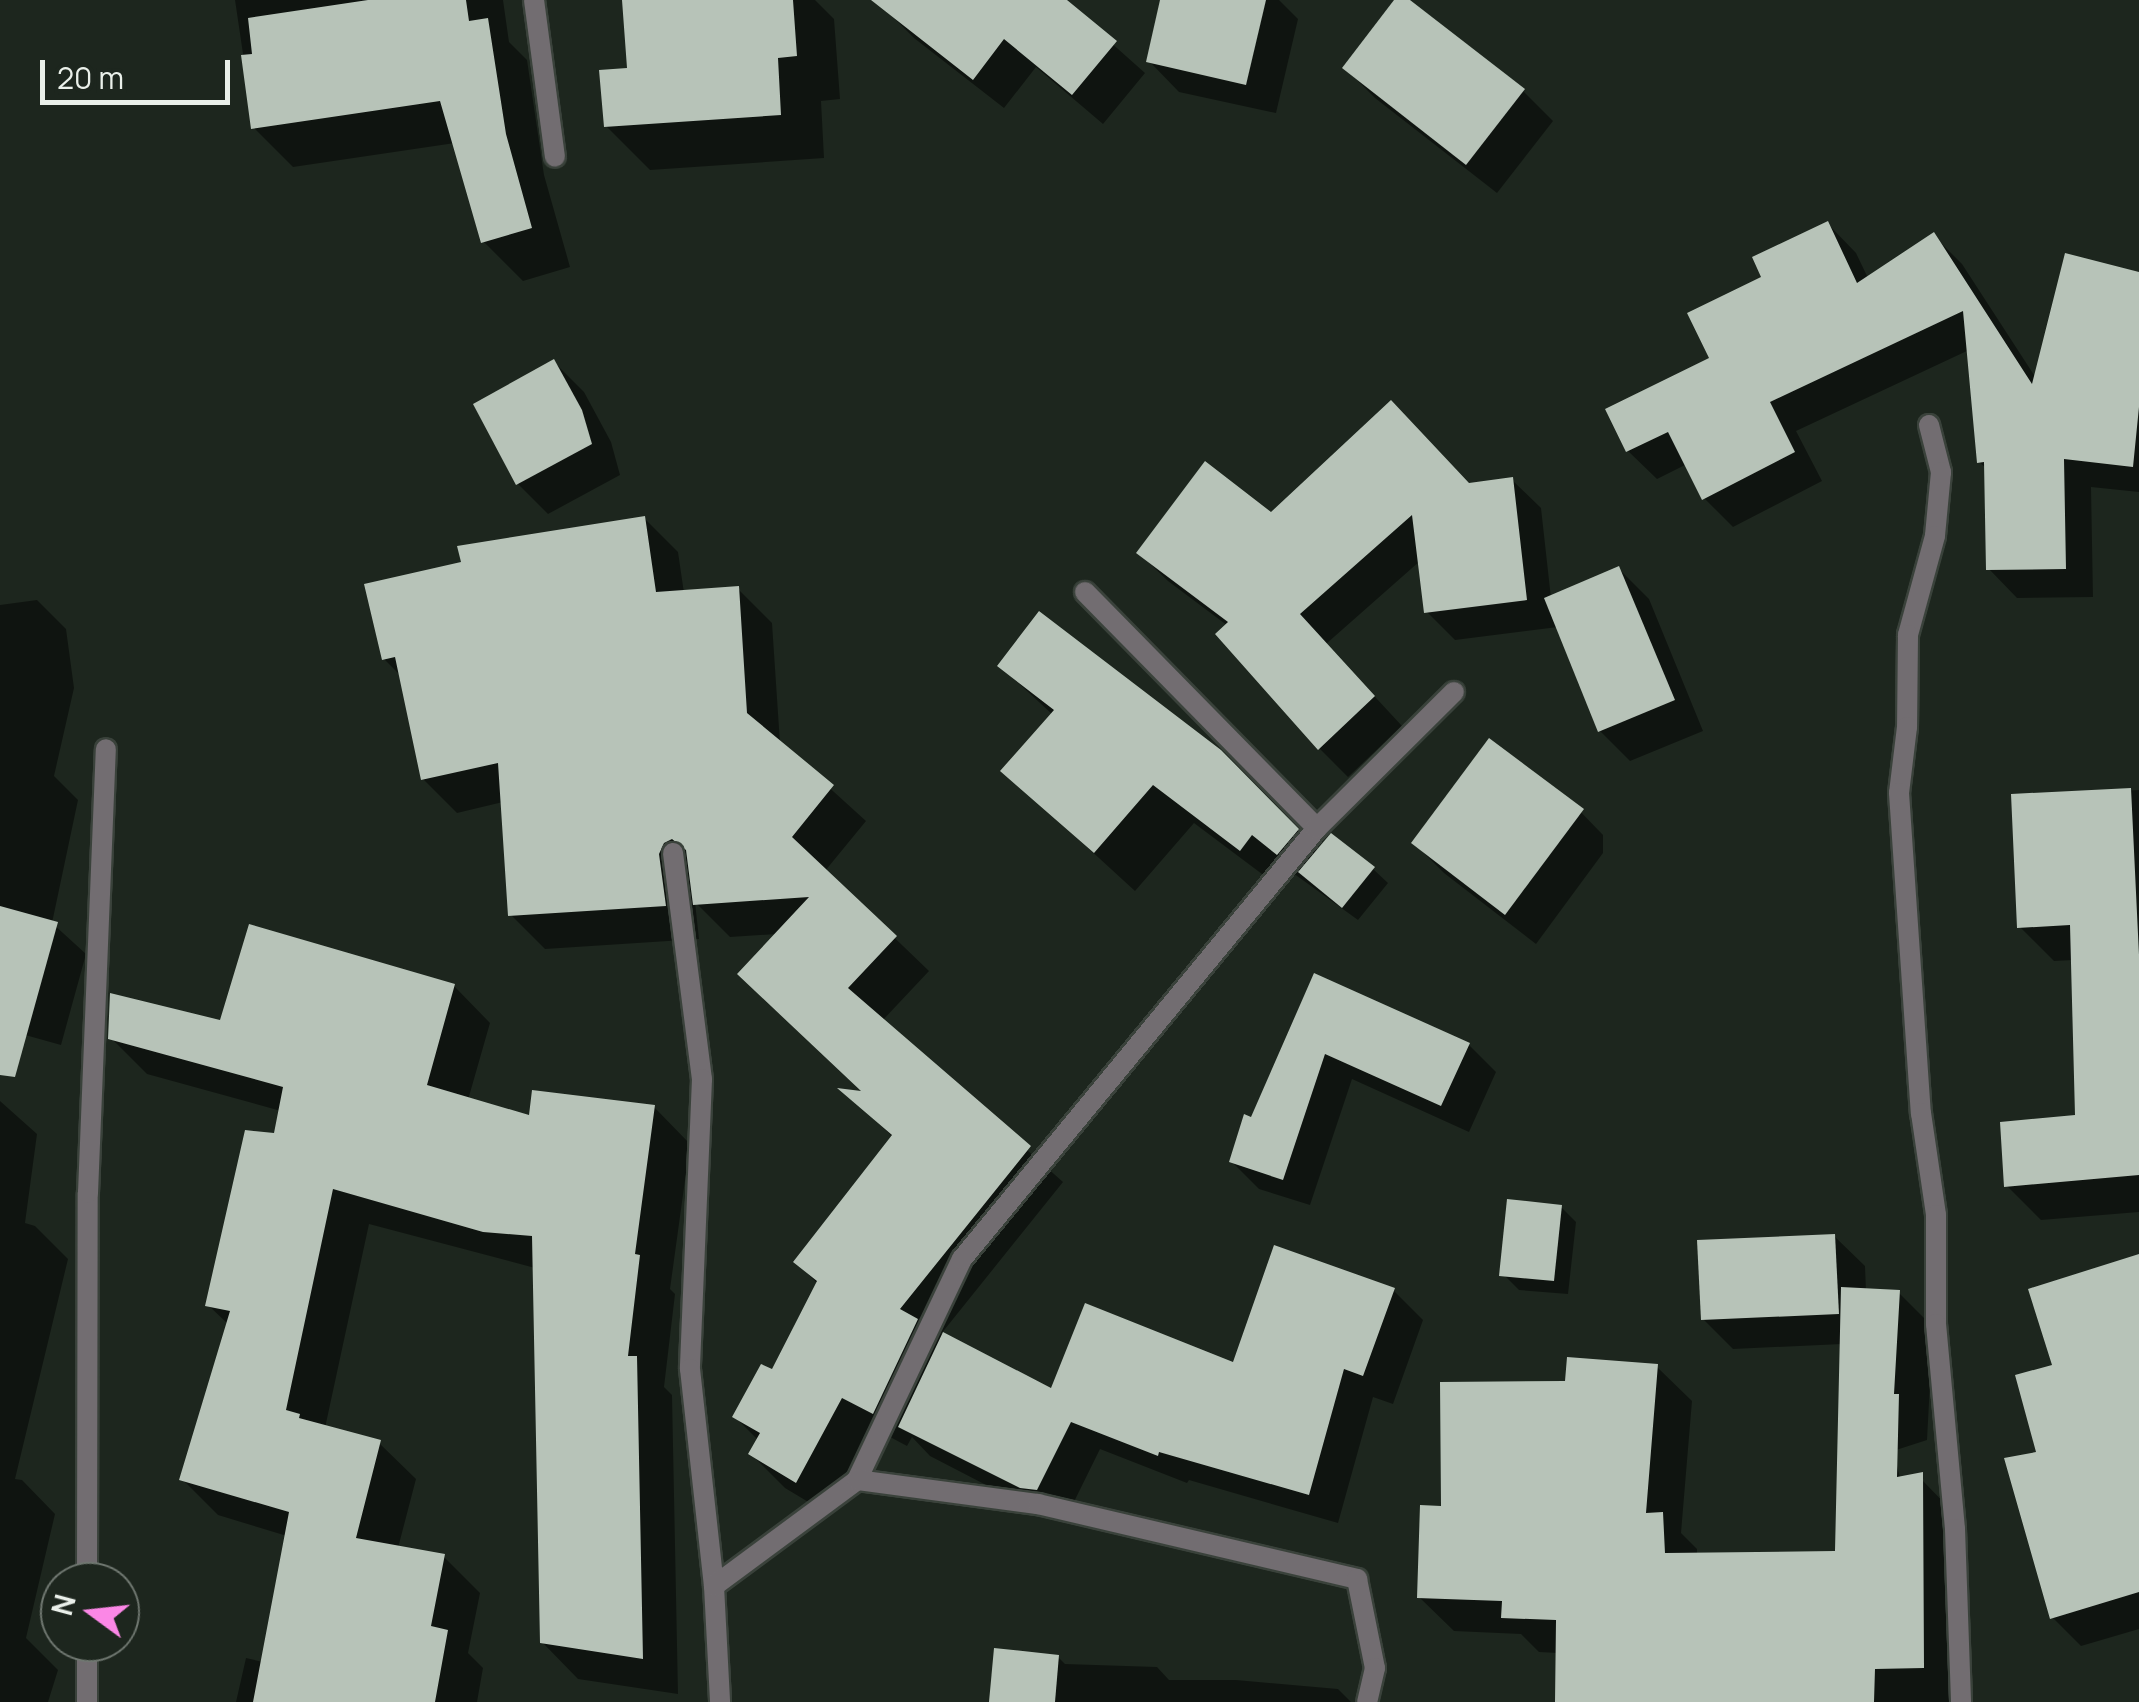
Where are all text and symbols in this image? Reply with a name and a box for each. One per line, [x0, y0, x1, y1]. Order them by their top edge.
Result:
scale bar [45, 40, 235, 102]
text: 20 m [57, 57, 124, 98]
north arrow [40, 1562, 140, 1662]
text: N [42, 1590, 84, 1619]

